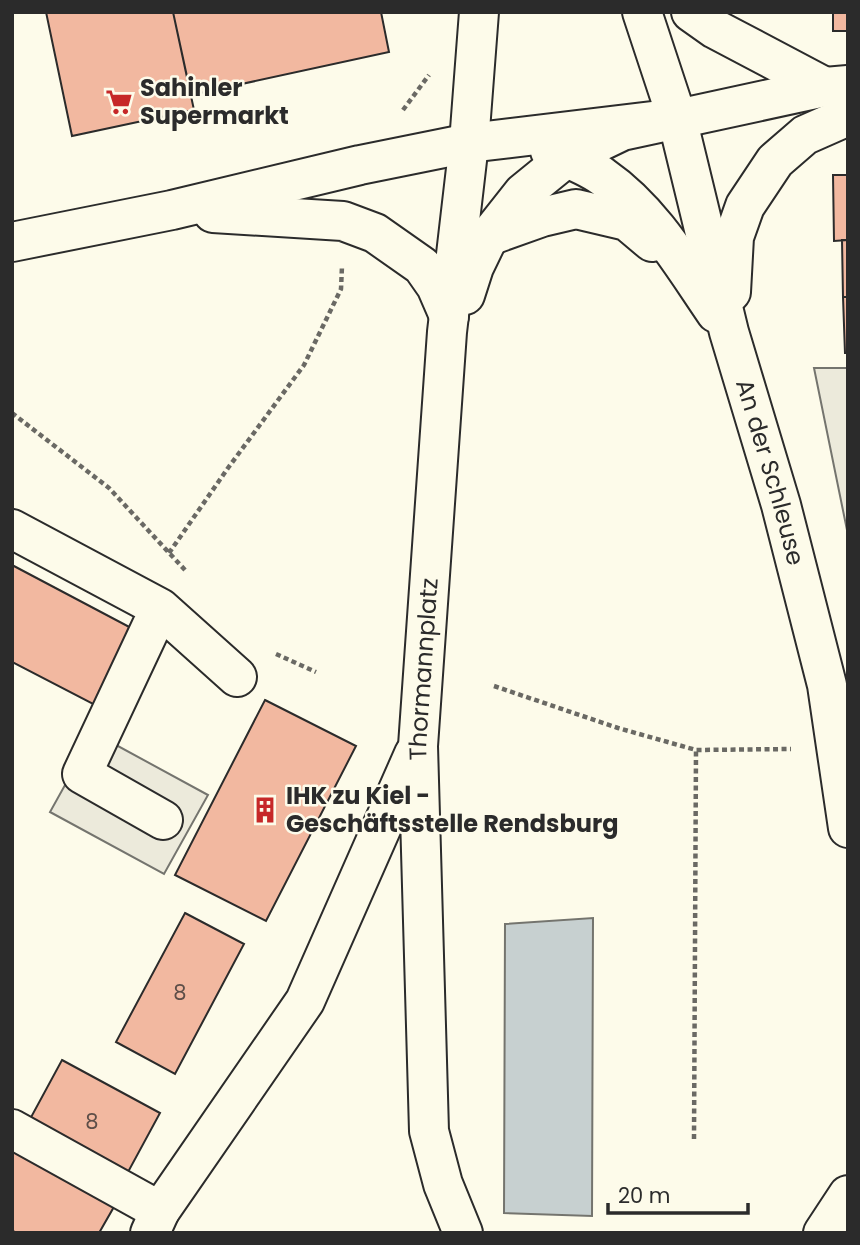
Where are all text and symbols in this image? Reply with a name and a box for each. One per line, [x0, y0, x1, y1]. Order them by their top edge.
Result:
place label: Sahinler Supermarkt [140, 71, 289, 132]
supermarket icon: Sahinler Supermarkt [104, 87, 134, 117]
street label: An der Schleuse [728, 375, 813, 569]
street label: Thormannplatz [401, 577, 446, 761]
place label: IHK zu Kiel - Geschäftsstelle Rendsburg [286, 779, 619, 840]
building icon: IHK zu Kiel - Geschäftsstelle Rendsburg [250, 795, 280, 825]
house number: 8 [173, 978, 187, 1007]
house number: 8 [85, 1107, 99, 1136]
scale bar [608, 1172, 748, 1216]
text: 20 m [618, 1181, 671, 1210]

